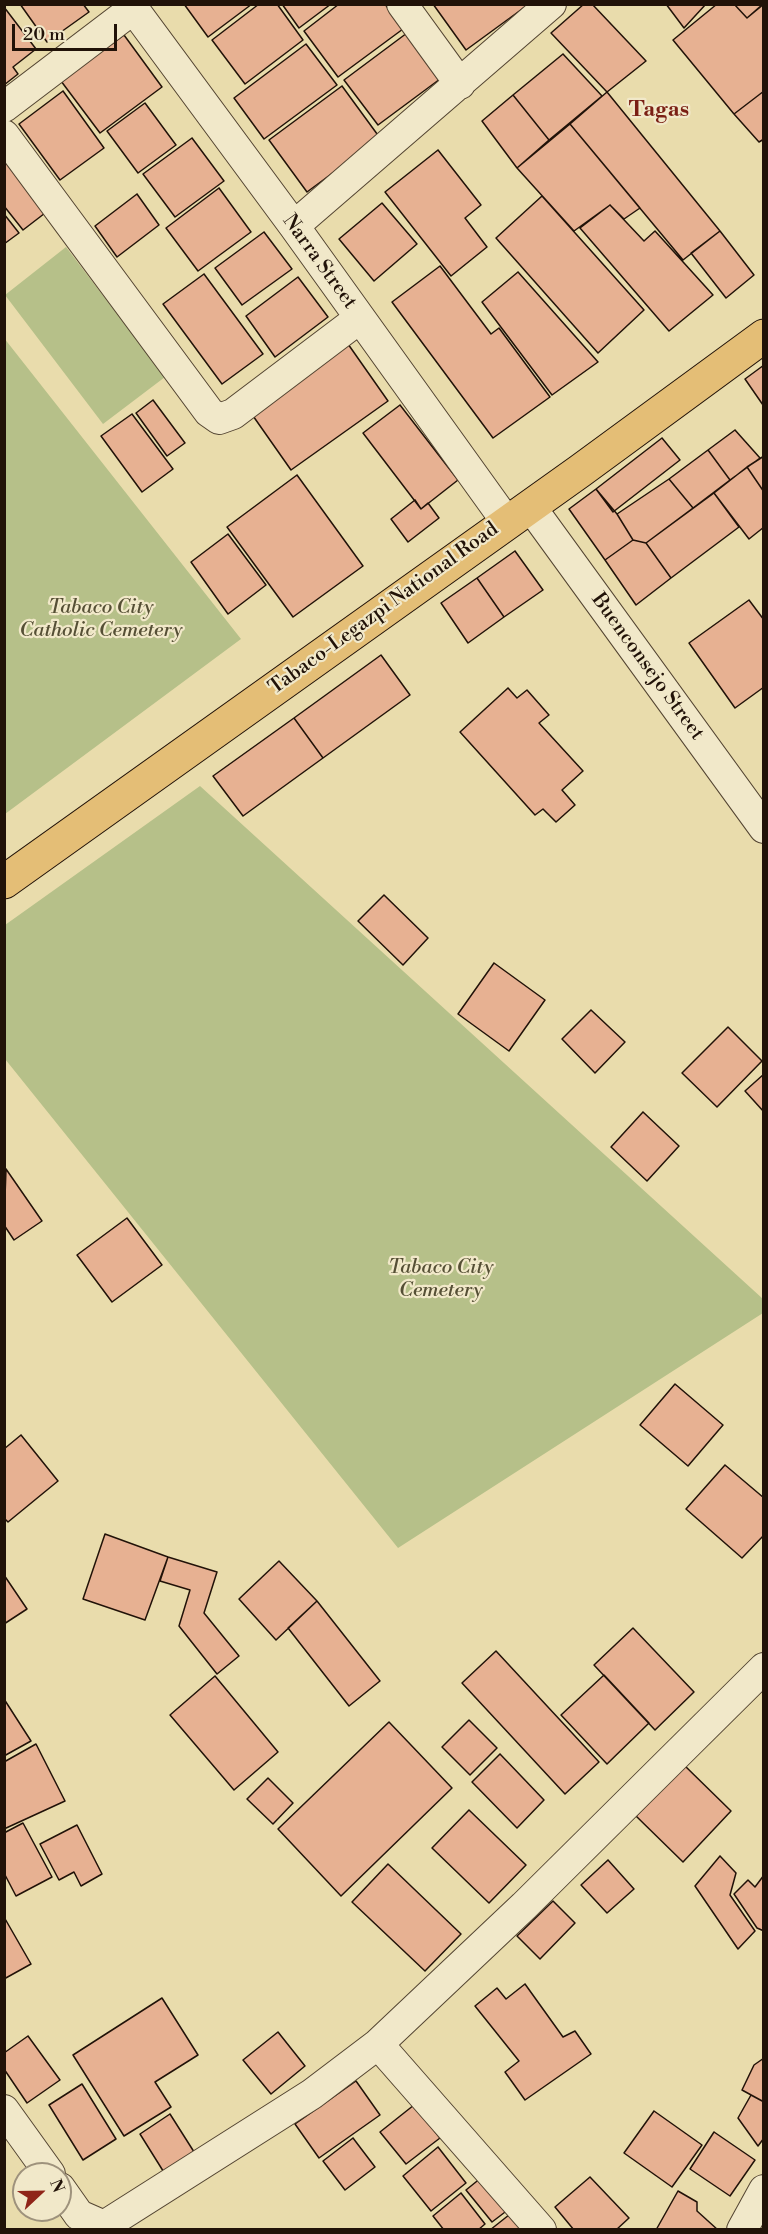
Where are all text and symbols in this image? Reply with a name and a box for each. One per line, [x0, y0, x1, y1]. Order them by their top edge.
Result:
scale bar [15, 12, 120, 50]
text: 20 m [23, 23, 65, 46]
district label: Tagas [629, 98, 689, 124]
street label: Narra Street [277, 210, 361, 314]
street label: Tabaco-Legazpi National Road [265, 518, 503, 700]
street label: Buenconsejo Street [586, 589, 708, 745]
park label: Tabaco City Catholic Cemetery [19, 596, 183, 643]
park label: Tabaco City Cemetery [388, 1256, 494, 1303]
north arrow [12, 2162, 72, 2222]
text: N [45, 2176, 68, 2196]

